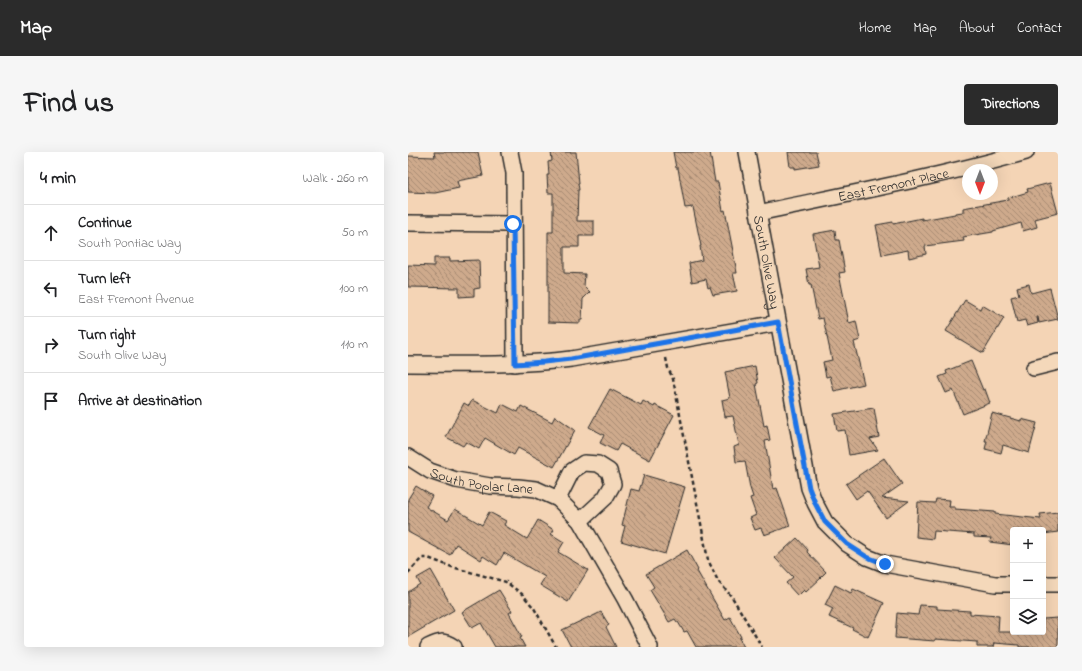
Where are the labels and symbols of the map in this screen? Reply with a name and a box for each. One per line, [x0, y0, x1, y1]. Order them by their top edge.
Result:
street label: East Fremont Place [836, 163, 952, 208]
north arrow [962, 164, 998, 200]
street label: South Olive Way [747, 214, 785, 311]
route start [504, 215, 522, 233]
street label: South Poplar Lane [427, 463, 535, 501]
route end [876, 555, 894, 573]

